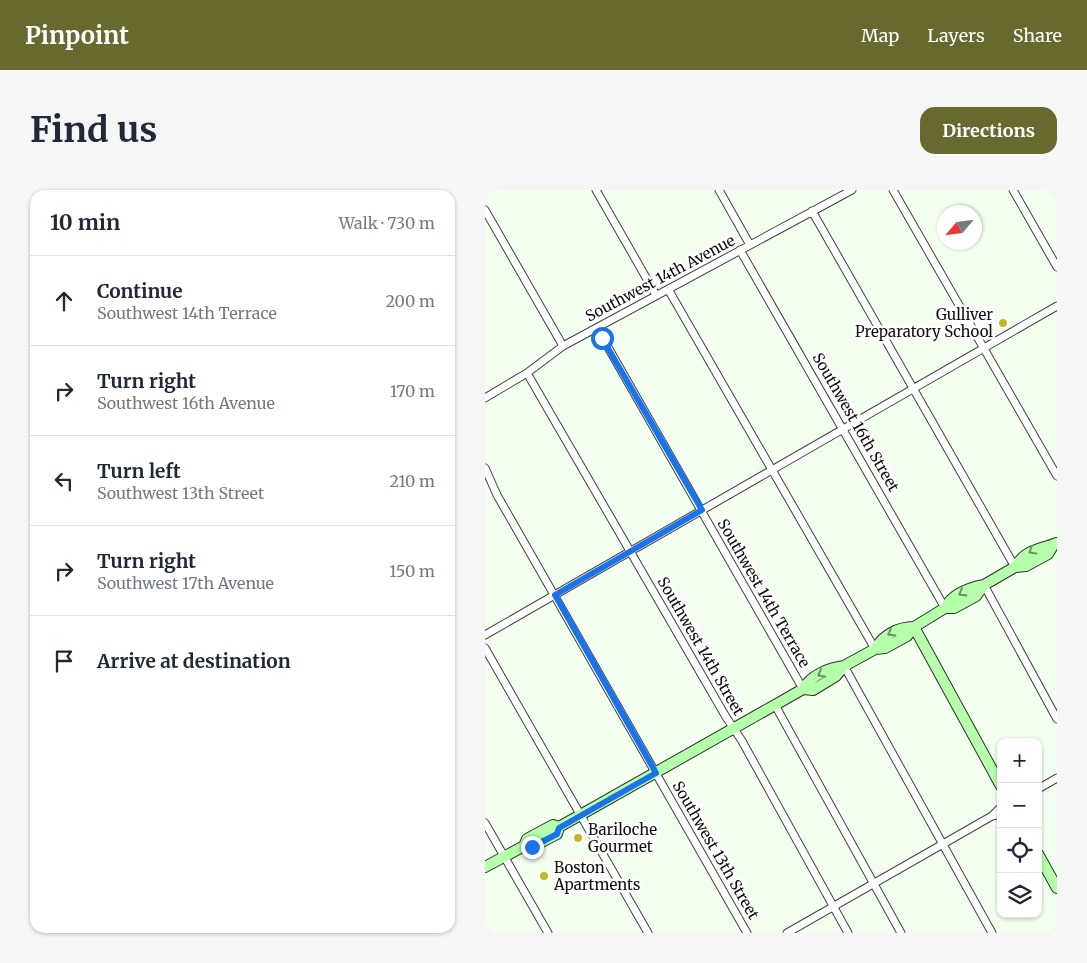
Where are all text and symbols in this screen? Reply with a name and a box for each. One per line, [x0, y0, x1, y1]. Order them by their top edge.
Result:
text: Pinpoint [25, 20, 129, 51]
text: Map [861, 24, 899, 47]
text: Layers [927, 24, 985, 47]
text: Share [1013, 24, 1062, 47]
button: Directions [920, 107, 1057, 154]
text: Find us [30, 108, 157, 152]
north arrow [937, 205, 982, 250]
text: 10 min [50, 209, 120, 236]
text: Walk · 730 m [339, 213, 435, 233]
street label: Southwest 14th Avenue [582, 230, 738, 325]
text: Continue [97, 279, 183, 303]
icon: ahead [50, 287, 78, 315]
text: 200 m [385, 291, 435, 311]
text: Southwest 14th Terrace [97, 303, 277, 323]
place label: Gulliver Preparatory School [855, 305, 993, 341]
marker: Gulliver Preparatory School [997, 317, 1009, 329]
route start [591, 327, 614, 350]
street label: Southwest 16th Street [809, 349, 904, 495]
text: Turn right [97, 369, 196, 393]
icon: right [50, 377, 78, 405]
text: 170 m [390, 381, 435, 401]
text: Southwest 16th Avenue [97, 393, 275, 413]
text: Turn left [97, 459, 181, 483]
icon: left [50, 467, 78, 495]
text: 210 m [390, 471, 435, 491]
text: Southwest 13th Street [97, 483, 264, 503]
street label: Southwest 14th Terrace [714, 515, 814, 671]
one-way arrow [1028, 545, 1037, 555]
text: Turn right [97, 549, 196, 573]
icon: right [50, 557, 78, 585]
text: 150 m [389, 561, 435, 581]
text: Southwest 17th Avenue [97, 573, 274, 593]
street label: Southwest 14th Street [654, 573, 749, 719]
one-way arrow [958, 586, 967, 596]
one-way arrow [888, 627, 897, 637]
icon: arrive [50, 647, 78, 675]
text: Arrive at destination [97, 649, 291, 673]
one-way arrow [818, 667, 827, 677]
map controls [997, 738, 1042, 918]
button: + [997, 738, 1042, 783]
street label: Southwest 13th Street [669, 777, 763, 923]
button: − [997, 783, 1042, 828]
place label: Bariloche Gourmet [588, 820, 657, 856]
button: locate [997, 828, 1042, 873]
marker: Bariloche Gourmet [572, 832, 584, 844]
route end [521, 836, 544, 859]
place label: Boston Apartments [553, 858, 640, 894]
marker: Boston Apartments [538, 870, 550, 882]
button: layers [997, 873, 1042, 918]

